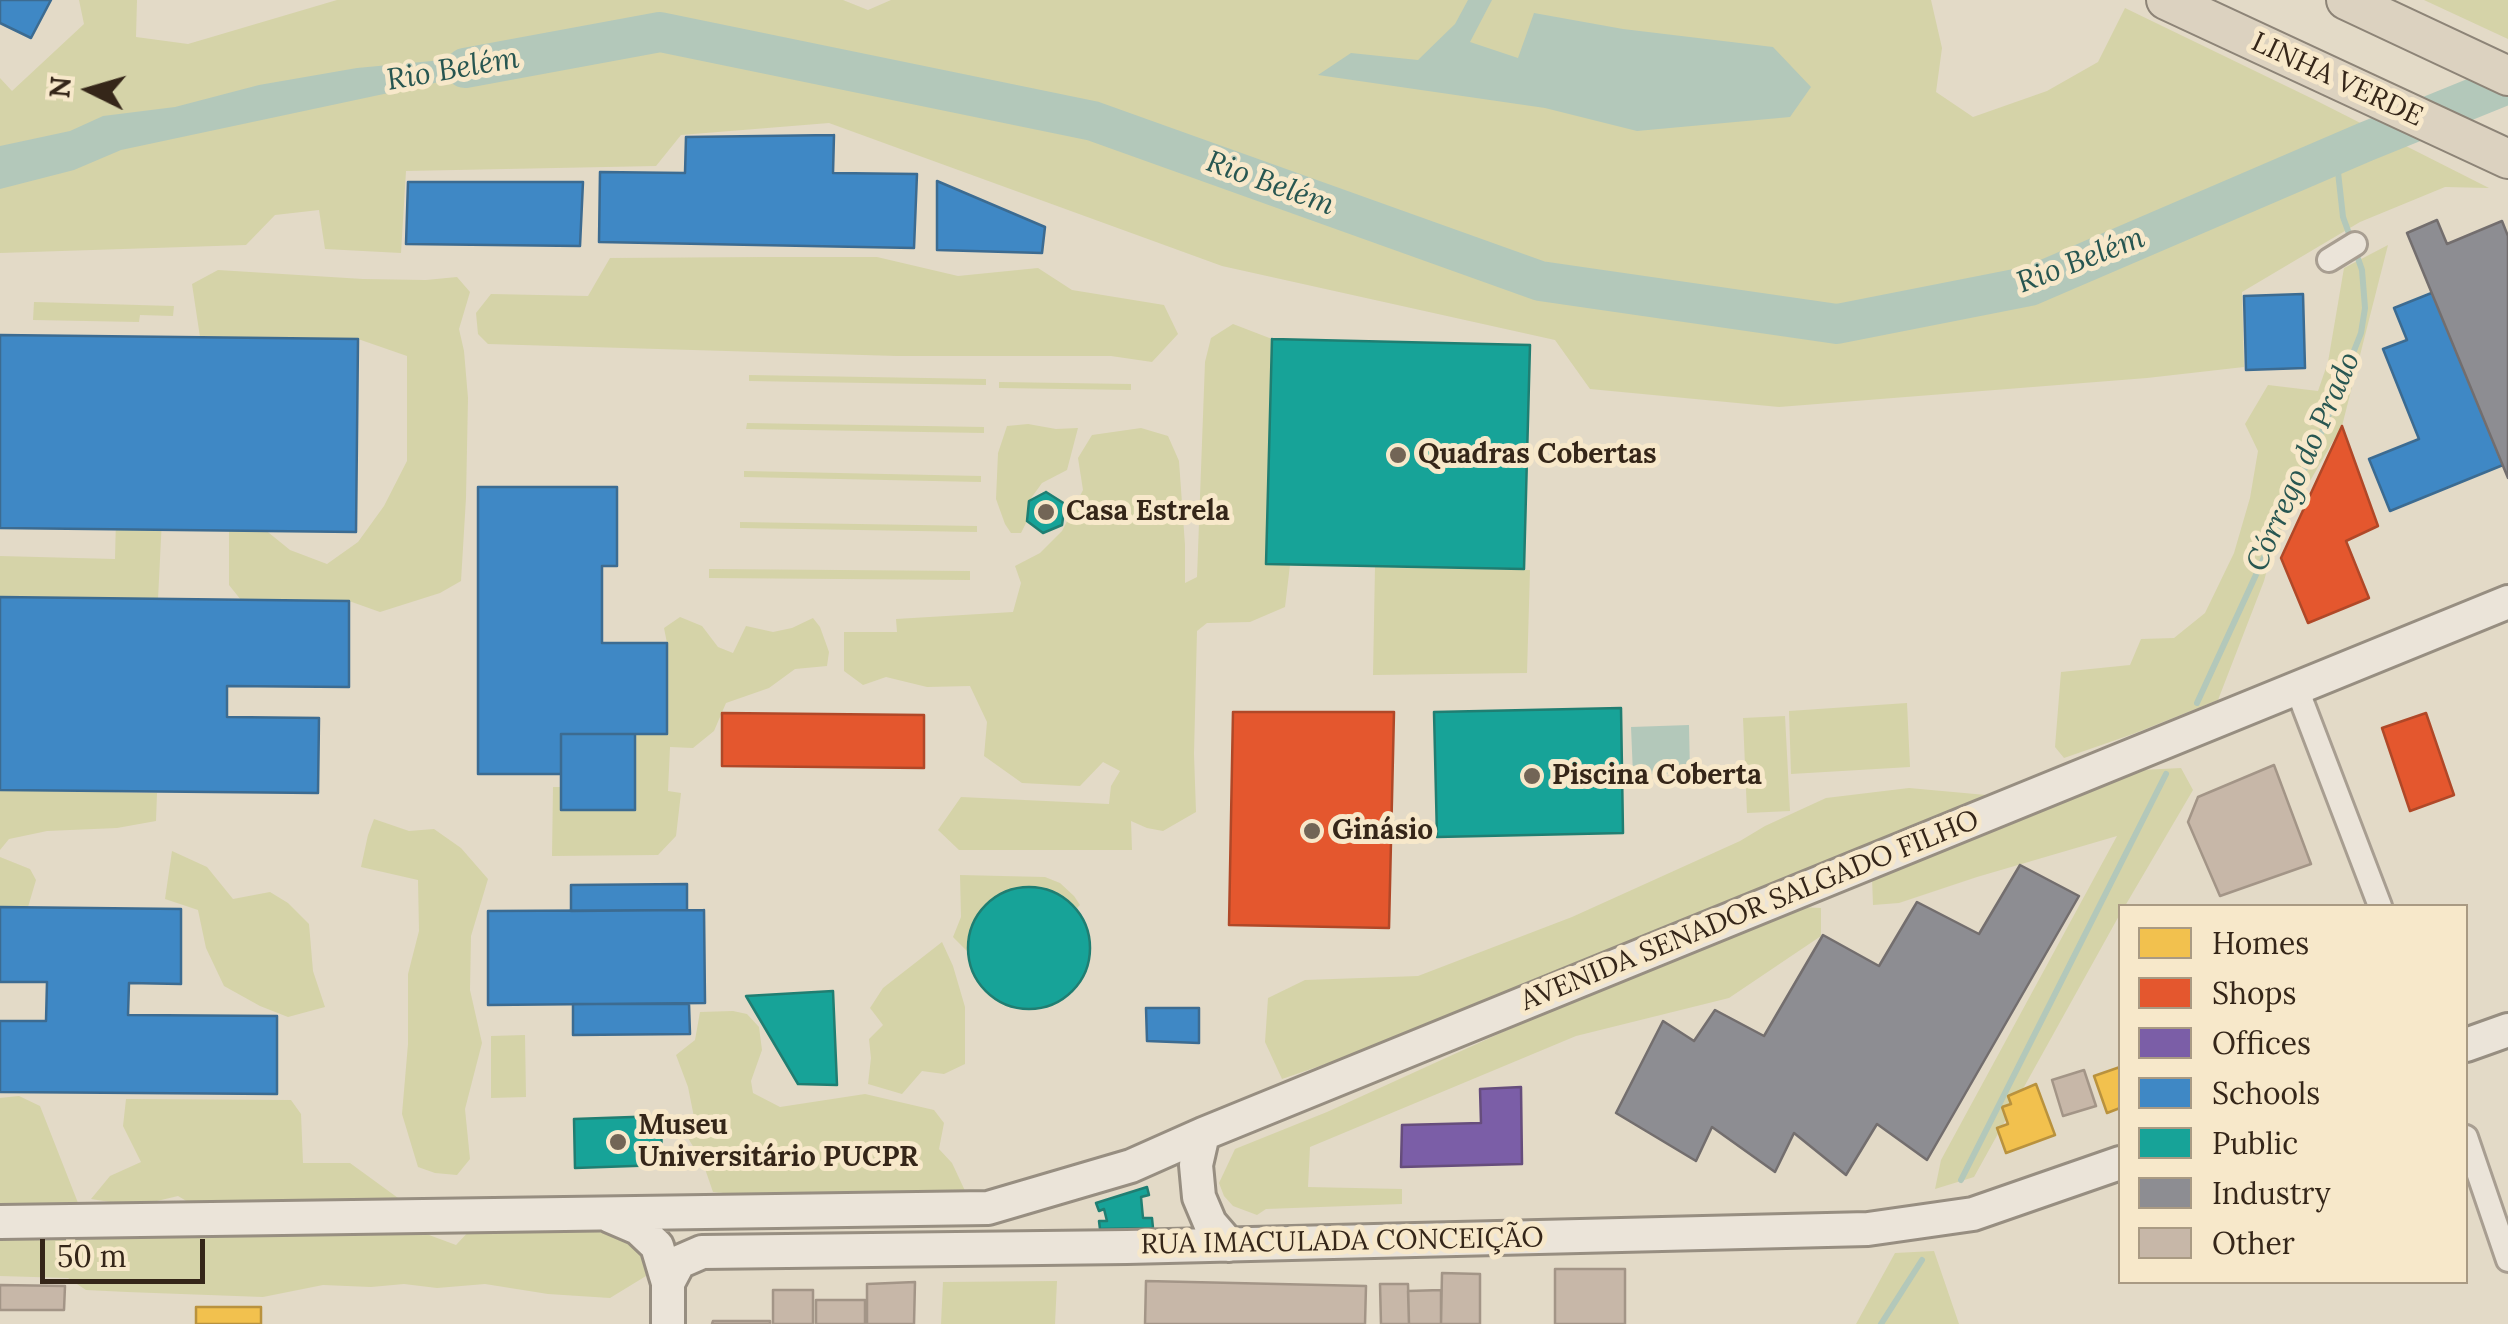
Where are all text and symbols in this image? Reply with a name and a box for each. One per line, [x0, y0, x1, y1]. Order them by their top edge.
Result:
street label: LINHA VERDE [2246, 26, 2428, 134]
north arrow [40, 40, 140, 140]
water label: Rio Belém [384, 41, 522, 99]
text: N [41, 75, 79, 100]
water label: Rio Belém [1201, 144, 1339, 224]
water label: Rio Belém [2012, 220, 2150, 302]
water label: Córrego do Prado [2239, 347, 2369, 577]
place label: Quadras Cobertas [1418, 438, 1657, 472]
marker: Quadras Cobertas [1387, 444, 1409, 466]
place label: Casa Estrela [1066, 495, 1230, 529]
marker: Casa Estrela [1035, 501, 1057, 523]
place label: Piscina Coberta [1552, 759, 1762, 793]
marker: Piscina Coberta [1521, 765, 1543, 787]
street label: AVENIDA SENADOR SALGADO FILHO [1516, 803, 1984, 1019]
place label: Ginásio [1332, 814, 1433, 848]
marker: Ginásio [1301, 820, 1323, 842]
legend [2118, 904, 2468, 1284]
text: Homes [2212, 924, 2309, 962]
text: Shops [2212, 974, 2296, 1012]
text: Offices [2212, 1024, 2311, 1062]
text: Schools [2212, 1074, 2320, 1112]
place label: Museu Universitário PUCPR [638, 1109, 918, 1175]
text: Public [2212, 1124, 2298, 1162]
marker: Museu Universitário PUCPR [607, 1131, 629, 1153]
text: Industry [2212, 1174, 2331, 1212]
scale bar [45, 1219, 210, 1281]
street label: RUA IMACULADA CONCEIÇÃO [1140, 1222, 1544, 1262]
text: Other [2212, 1224, 2295, 1262]
text: 50 m [57, 1237, 127, 1275]

